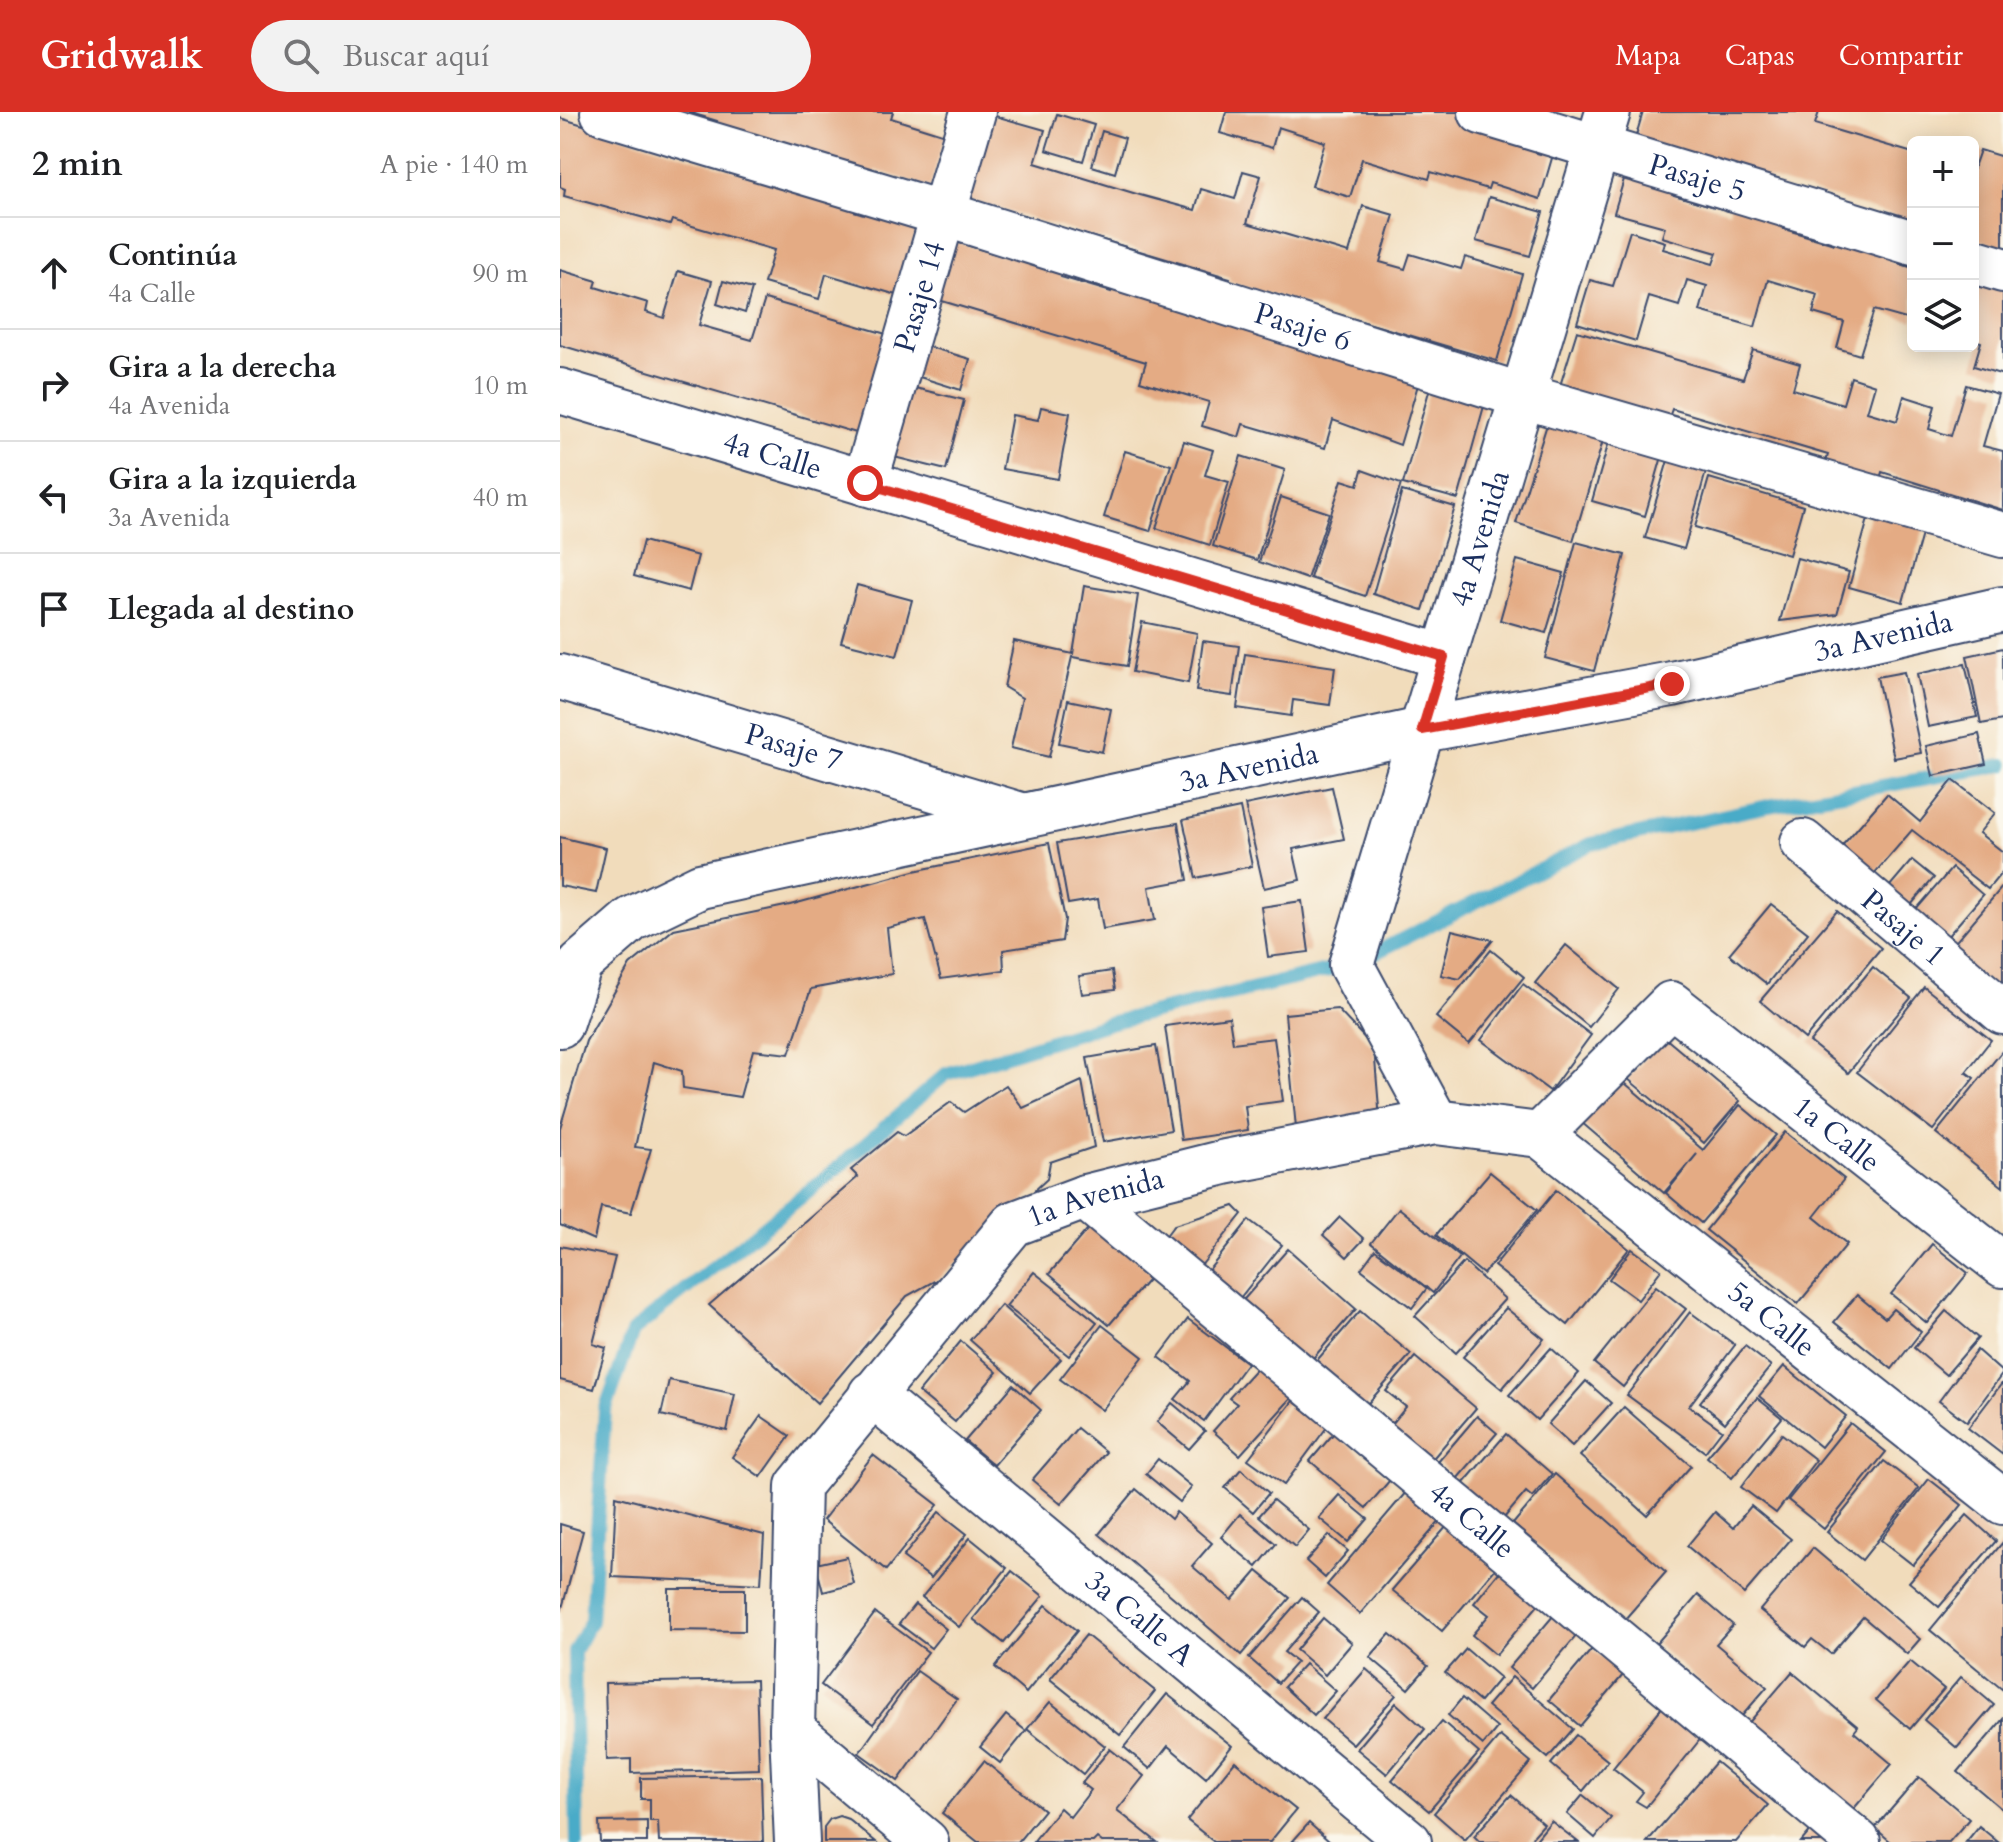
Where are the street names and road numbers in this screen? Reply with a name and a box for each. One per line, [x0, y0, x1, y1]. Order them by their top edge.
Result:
street label: Pasaje 5 [1644, 144, 1751, 212]
street label: Pasaje 14 [884, 236, 955, 357]
street label: Pasaje 6 [1249, 292, 1356, 361]
street label: 4a Calle [718, 421, 827, 489]
street label: 4a Avenida [1440, 465, 1519, 612]
street label: 3a Avenida [1810, 601, 1957, 672]
street label: Pasaje 7 [740, 713, 847, 781]
street label: 3a Avenida [1176, 732, 1322, 802]
street label: Pasaje 1 [1852, 880, 1955, 975]
street label: 1a Calle [1784, 1087, 1889, 1182]
street label: 1a Avenida [1021, 1158, 1168, 1237]
street label: 5a Calle [1720, 1271, 1824, 1366]
street label: 4a Calle [1420, 1472, 1524, 1568]
street label: 3a Calle A [1077, 1560, 1204, 1676]

